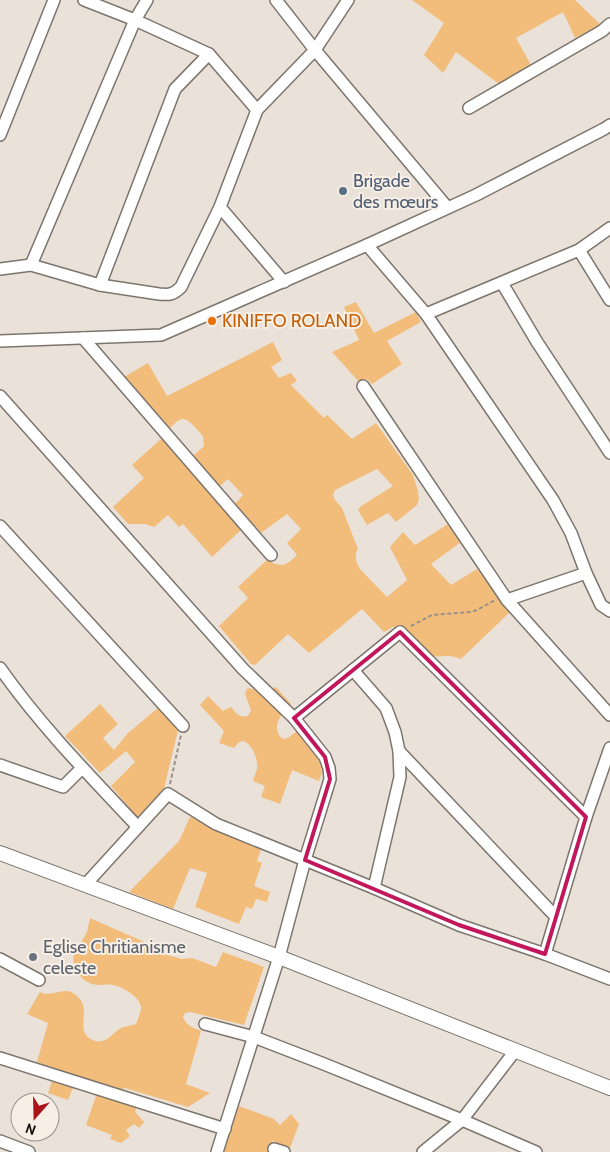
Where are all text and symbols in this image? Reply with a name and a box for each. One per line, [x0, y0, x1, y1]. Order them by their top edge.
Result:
place label: Brigade des mœurs [353, 170, 438, 213]
marker: Brigade des mœurs [337, 185, 349, 197]
place label: KINIFFO ROLAND [222, 310, 361, 332]
marker: KINIFFO ROLAND [206, 315, 218, 327]
place label: Eglise Chritianisme celeste [43, 936, 186, 979]
marker: Eglise Chritianisme celeste [27, 951, 39, 963]
north arrow [10, 1092, 60, 1142]
text: N [23, 1119, 38, 1139]

